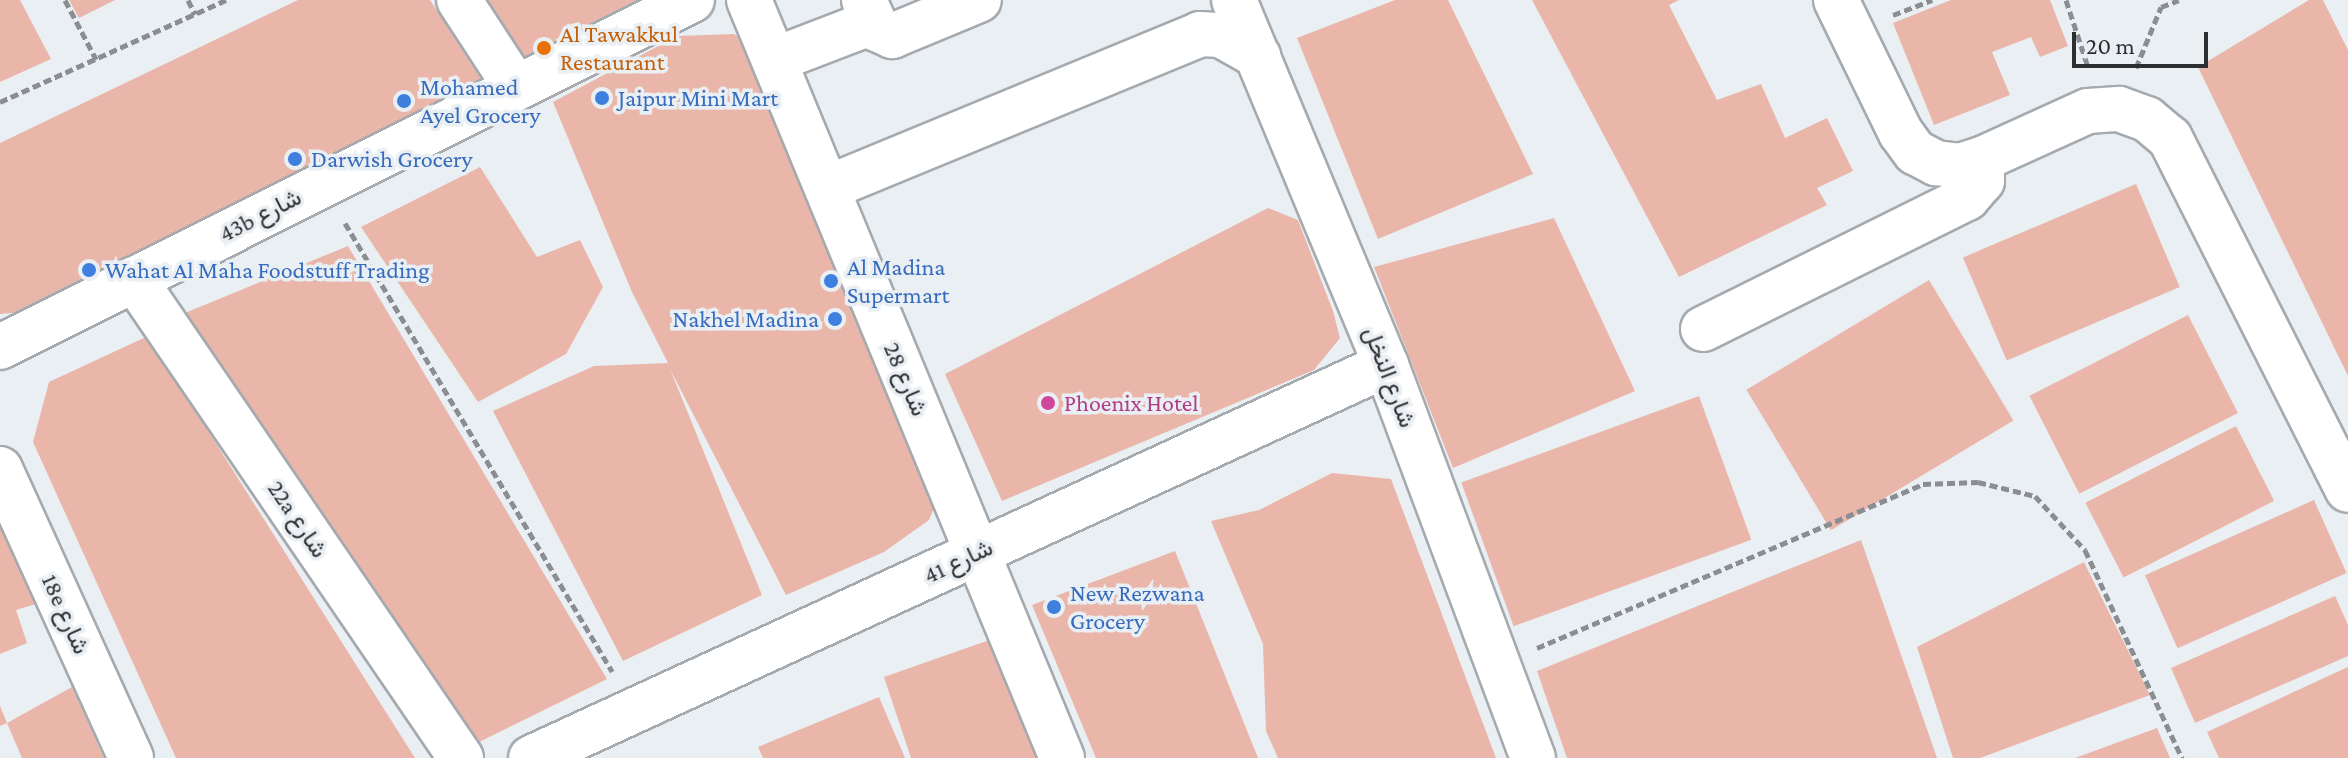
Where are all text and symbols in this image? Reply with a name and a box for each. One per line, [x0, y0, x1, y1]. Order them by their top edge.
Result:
scale bar [2076, 16, 2212, 66]
place label: Al Tawakkul Restaurant [560, 20, 678, 76]
text: 20 m [2086, 32, 2135, 59]
marker: Al Tawakkul Restaurant [535, 39, 553, 57]
place label: Mohamed Ayel Grocery [420, 73, 540, 129]
place label: Jaipur Mini Mart [618, 84, 778, 112]
marker: Jaipur Mini Mart [593, 89, 611, 107]
marker: Mohamed Ayel Grocery [395, 92, 413, 110]
place label: Darwish Grocery [311, 145, 473, 173]
marker: Darwish Grocery [286, 150, 304, 168]
street label: 43b شارع [214, 182, 306, 248]
place label: Al Madina Supermart [847, 253, 949, 309]
place label: Wahat Al Maha Foodstuff Trading [105, 256, 430, 284]
marker: Wahat Al Maha Foodstuff Trading [80, 261, 98, 279]
marker: Al Madina Supermart [822, 272, 840, 290]
place label: Nakhel Madina [673, 305, 819, 333]
marker: Nakhel Madina [826, 310, 844, 328]
street label: شارع النخل [1358, 322, 1422, 432]
street label: شارع 28 [878, 338, 934, 420]
place label: Phoenix Hotel [1064, 389, 1199, 417]
marker: Phoenix Hotel [1039, 394, 1057, 412]
street label: 22a شارع [262, 475, 334, 563]
street label: شارع 41 [919, 533, 997, 589]
street label: 18e شارع [36, 570, 96, 658]
place label: New Rezwana Grocery [1070, 579, 1204, 635]
marker: New Rezwana Grocery [1045, 598, 1063, 616]

